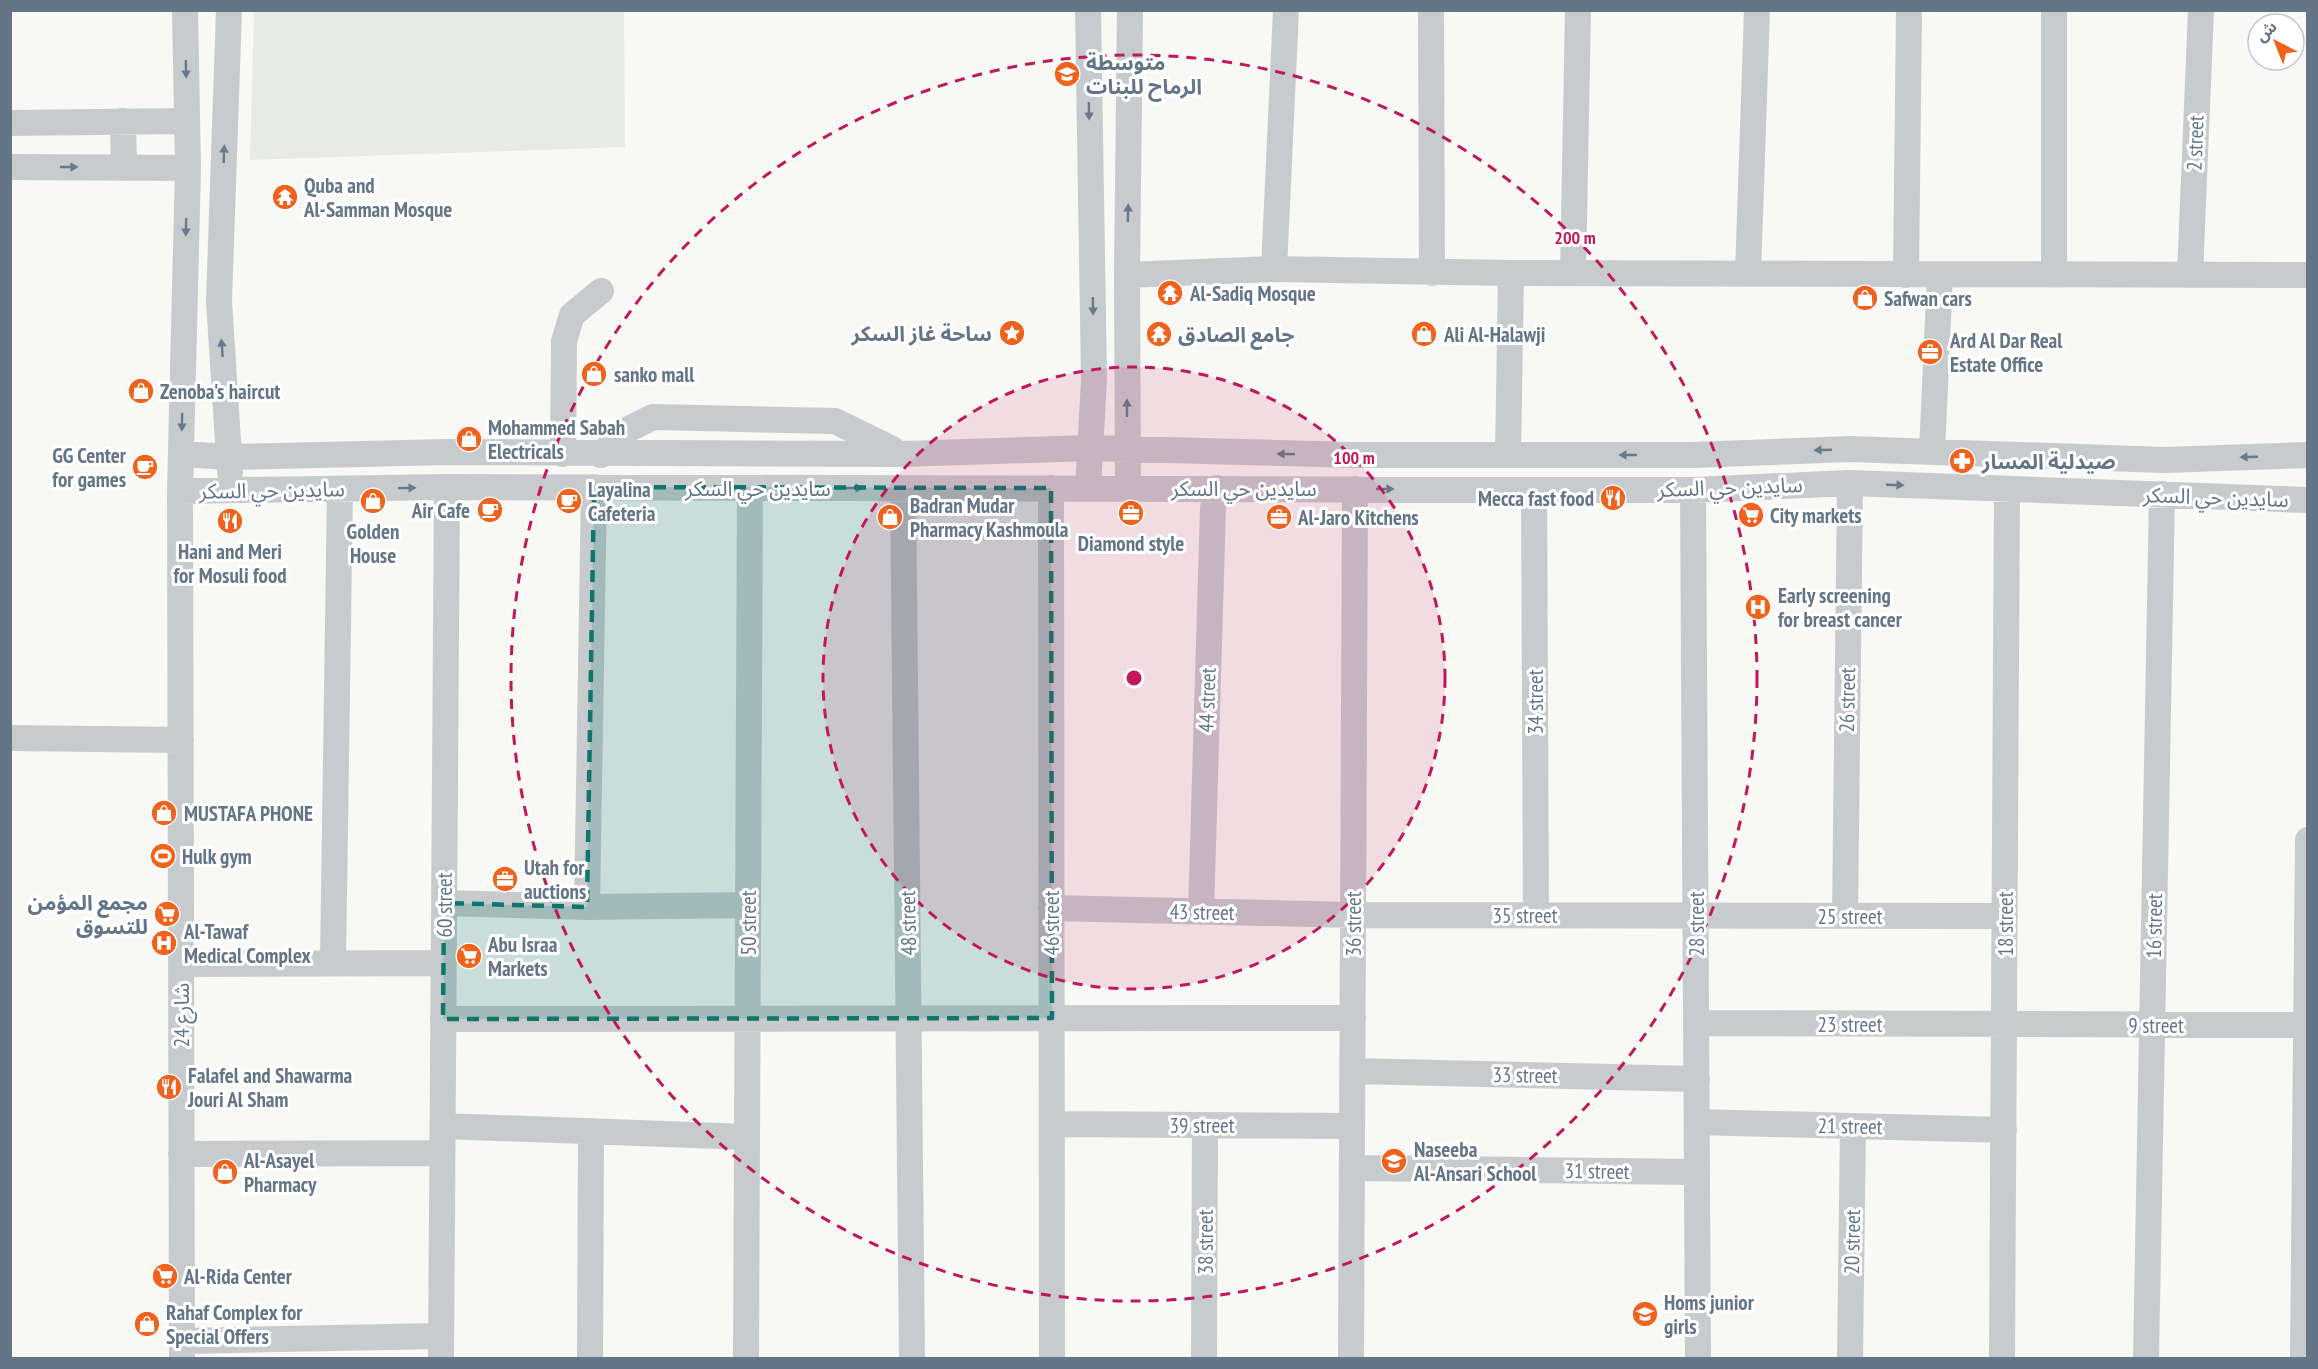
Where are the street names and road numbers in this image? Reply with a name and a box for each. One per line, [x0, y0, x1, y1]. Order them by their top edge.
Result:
street label: 2 street [2181, 115, 2209, 171]
street label: سايدين حي السكر [1656, 471, 1803, 506]
street label: سايدين حي السكر [198, 475, 345, 508]
street label: سايدين حي السكر [684, 475, 831, 504]
street label: سايدين حي السكر [1170, 475, 1317, 504]
street label: سايدين حي السكر [2142, 481, 2289, 516]
street label: 44 street [1192, 667, 1222, 733]
street label: 26 street [1833, 667, 1861, 733]
street label: 34 street [1522, 669, 1549, 734]
street label: 60 street [431, 872, 458, 937]
street label: 50 street [735, 890, 762, 955]
street label: 48 street [894, 890, 922, 956]
street label: 46 street [1038, 890, 1065, 955]
street label: 36 street [1340, 891, 1367, 956]
street label: 28 street [1683, 891, 1710, 956]
street label: 18 street [1992, 891, 2019, 956]
street label: 16 street [2140, 893, 2168, 959]
street label: 43 street [1169, 898, 1235, 926]
street label: 35 street [1493, 902, 1558, 929]
street label: 25 street [1818, 903, 1883, 930]
street label: شارع 24 [168, 983, 197, 1047]
street label: 23 street [1818, 1011, 1883, 1038]
street label: 9 street [2128, 1012, 2184, 1039]
street label: 33 street [1492, 1061, 1558, 1089]
street label: 39 street [1170, 1112, 1235, 1139]
street label: 21 street [1817, 1112, 1883, 1140]
street label: 31 street [1564, 1157, 1630, 1185]
street label: 38 street [1192, 1209, 1219, 1274]
street label: 20 street [1838, 1209, 1866, 1275]

